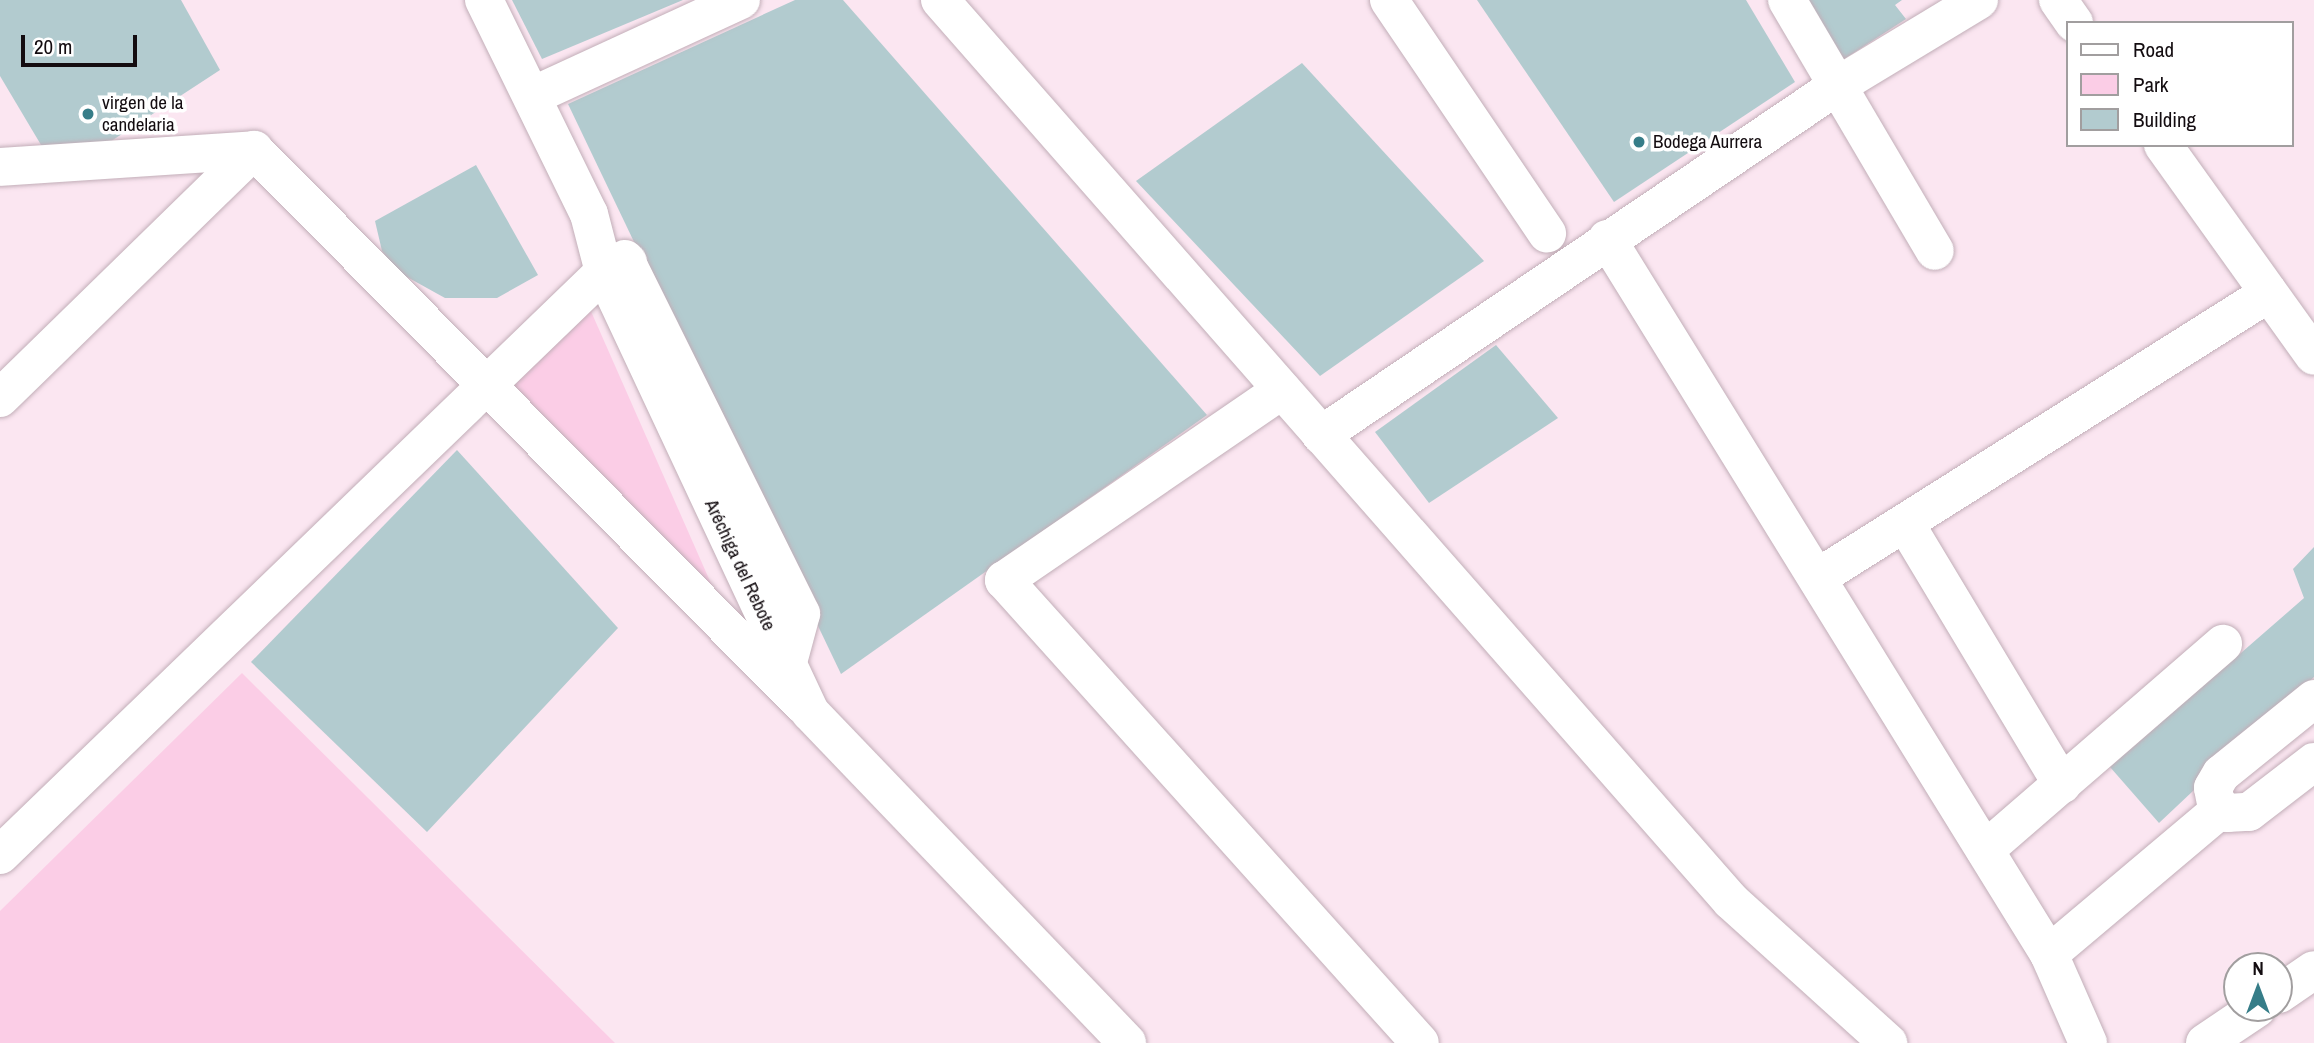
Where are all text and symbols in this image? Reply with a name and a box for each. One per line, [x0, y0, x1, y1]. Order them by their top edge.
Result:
scale bar [24, 21, 140, 65]
legend [2066, 21, 2293, 147]
text: 20 m [34, 32, 72, 61]
text: Road [2133, 35, 2174, 64]
text: Park [2133, 70, 2168, 99]
place label: virgen de la candelaria [102, 92, 183, 136]
text: Building [2133, 105, 2196, 134]
marker: virgen de la candelaria [80, 106, 96, 122]
place label: Bodega Aurrera [1653, 131, 1763, 153]
marker: Bodega Aurrera [1631, 134, 1647, 150]
street label: Aréchiga del Rebote [700, 496, 780, 634]
north arrow [2223, 952, 2293, 1022]
text: N [2252, 955, 2264, 981]

